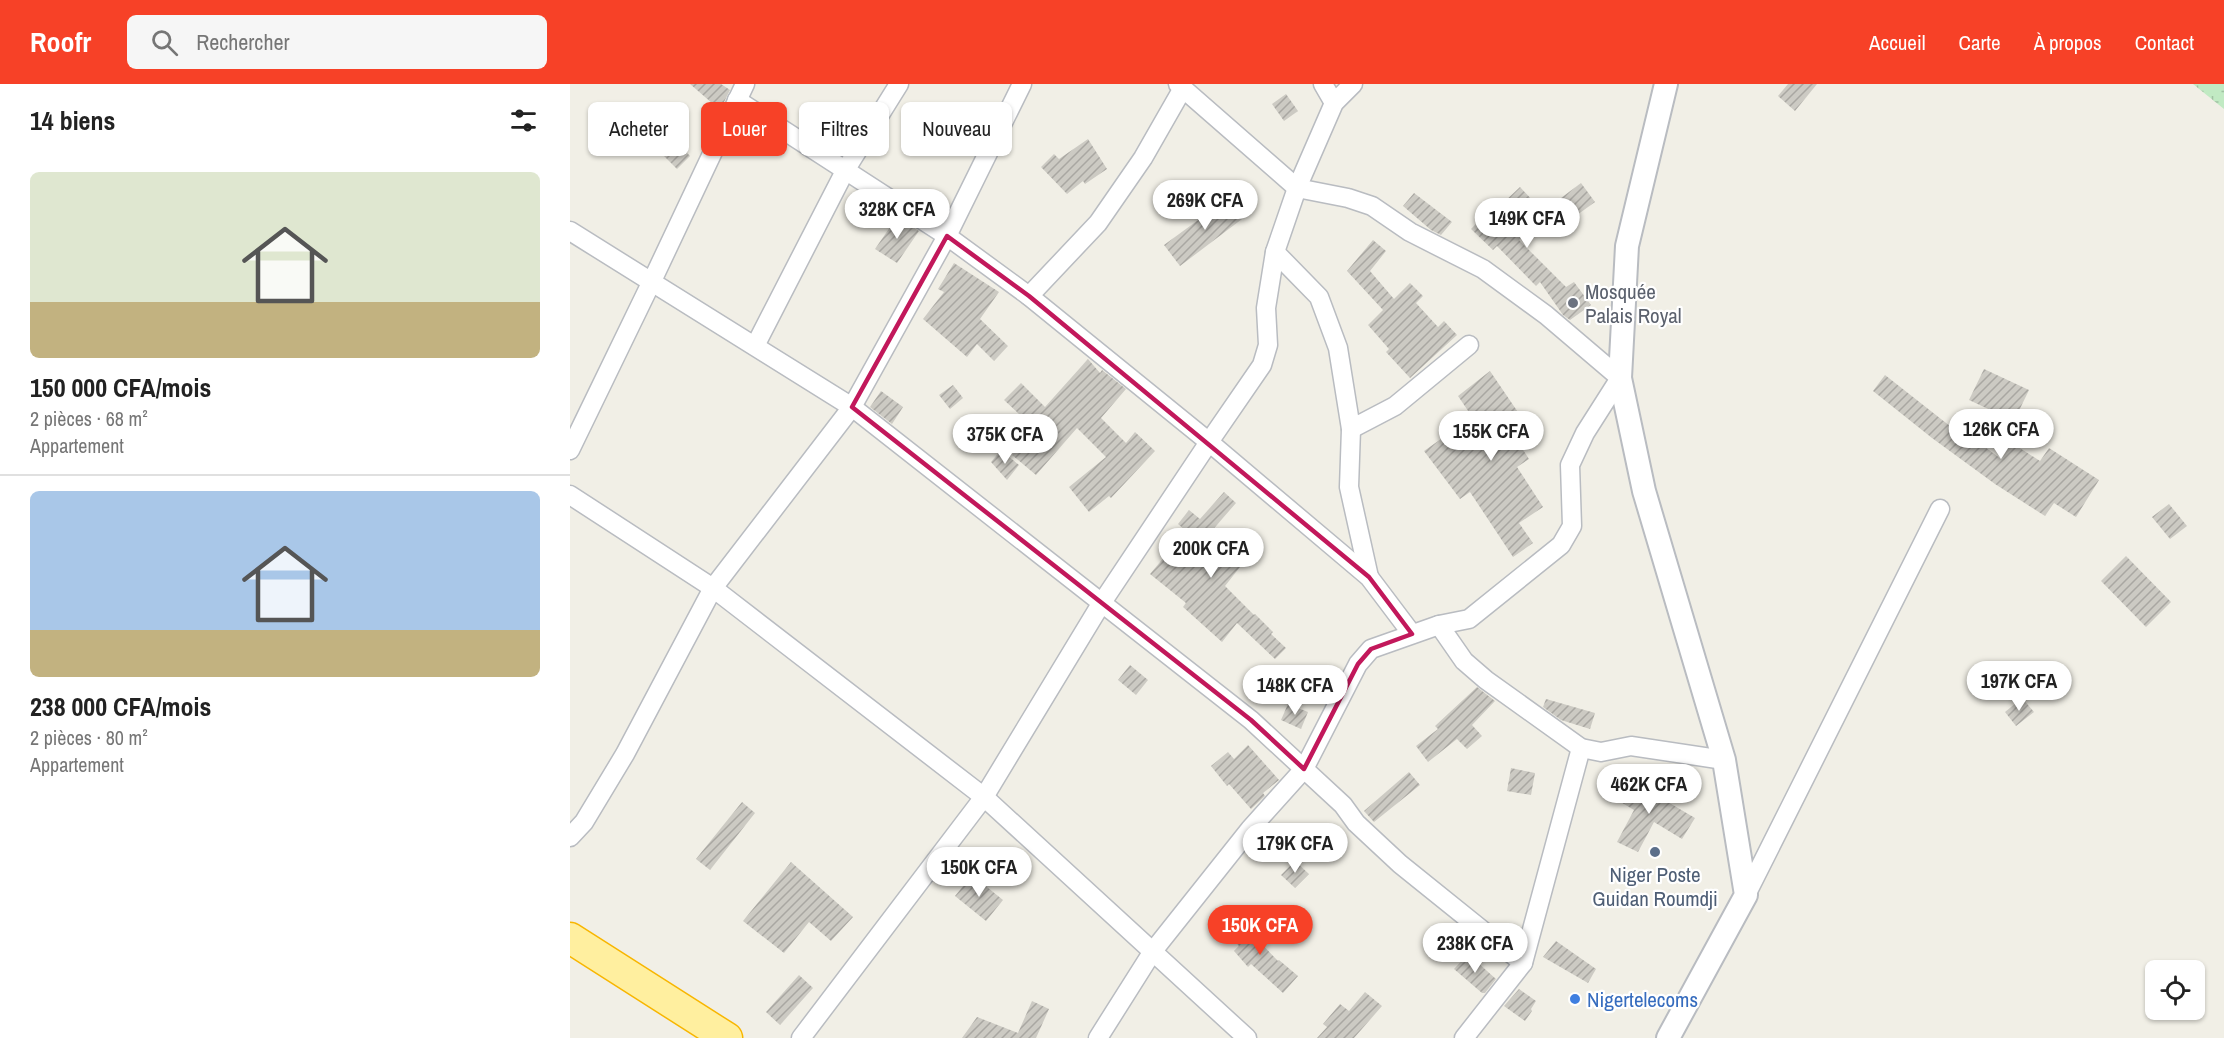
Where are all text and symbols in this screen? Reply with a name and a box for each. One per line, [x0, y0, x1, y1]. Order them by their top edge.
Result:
search box [127, 15, 547, 69]
text: Roofr [30, 23, 91, 61]
icon: search [148, 26, 181, 59]
text: Rechercher [196, 27, 289, 57]
text: Accueil [1869, 28, 1926, 57]
text: Carte [1959, 28, 2001, 57]
text: À propos [2034, 28, 2102, 57]
text: Contact [2135, 28, 2194, 57]
chip: Acheter [588, 102, 689, 156]
chip: Louer [701, 102, 787, 156]
chip: Filtres [799, 102, 889, 156]
chip: Nouveau [901, 102, 1012, 156]
text: 14 biens [30, 103, 115, 138]
icon: filters [507, 104, 540, 137]
pin: 269K CFA [1143, 180, 1267, 231]
text: 269K CFA [1167, 186, 1243, 213]
pin: 328K CFA [835, 189, 959, 240]
text: 328K CFA [859, 195, 935, 222]
pin: 149K CFA [1465, 198, 1589, 249]
text: 149K CFA [1489, 204, 1565, 231]
icon: home [231, 211, 339, 319]
place label: Mosquée Palais Royal [1585, 277, 1682, 330]
marker: Mosquée Palais Royal [1566, 296, 1580, 310]
text: 150 000 CFA/mois [30, 370, 211, 405]
text: 2 pièces · 68 m² [30, 405, 148, 432]
pin: 126K CFA [1939, 409, 2063, 460]
pin: 155K CFA [1429, 411, 1553, 462]
pin: 375K CFA [943, 414, 1067, 465]
text: 126K CFA [1963, 415, 2039, 442]
text: 155K CFA [1453, 417, 1529, 444]
text: 375K CFA [967, 420, 1043, 447]
text: Appartement [30, 432, 124, 459]
pin: 200K CFA [1149, 528, 1273, 579]
icon: home [231, 530, 339, 638]
text: 200K CFA [1173, 534, 1249, 561]
pin: 197K CFA [1957, 661, 2081, 712]
pin: 148K CFA [1233, 665, 1357, 716]
text: 197K CFA [1981, 667, 2057, 694]
text: 148K CFA [1257, 671, 1333, 698]
text: 238 000 CFA/mois [30, 689, 211, 724]
text: 2 pièces · 80 m² [30, 724, 148, 751]
text: Appartement [30, 751, 124, 778]
pin: 462K CFA [1587, 764, 1711, 815]
text: 462K CFA [1611, 770, 1687, 797]
pin: 179K CFA [1233, 823, 1357, 874]
text: 179K CFA [1257, 829, 1333, 856]
marker: Niger Poste Guidan Roumdji [1648, 845, 1662, 859]
pin: 150K CFA [917, 847, 1041, 898]
text: 150K CFA [941, 853, 1017, 880]
place label: Niger Poste Guidan Roumdji [1592, 860, 1718, 913]
pin: 150K CFA [1198, 905, 1322, 956]
text: 150K CFA [1222, 911, 1298, 938]
pin: 238K CFA [1413, 923, 1537, 974]
text: 238K CFA [1437, 929, 1513, 956]
map controls [2145, 960, 2205, 1020]
button: locate [2145, 960, 2205, 1020]
place label: Nigertelecoms [1587, 985, 1698, 1014]
marker: Nigertelecoms [1568, 992, 1582, 1006]

